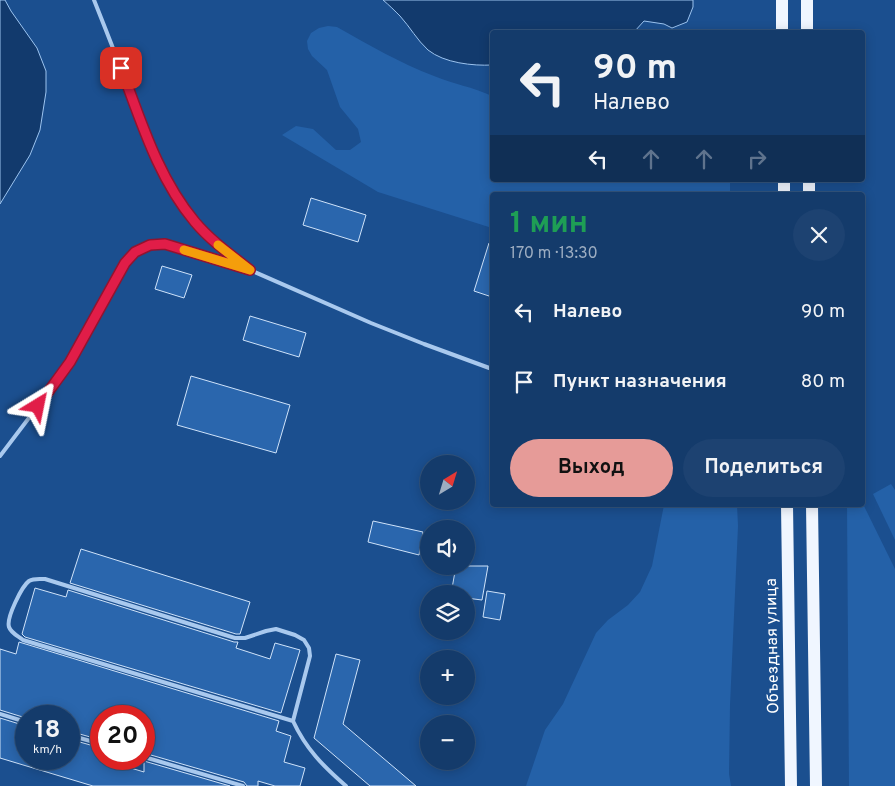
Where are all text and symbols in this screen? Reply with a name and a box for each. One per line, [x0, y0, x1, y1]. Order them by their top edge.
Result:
pin [100, 47, 142, 89]
text: 90 m [593, 47, 677, 91]
icon: left [510, 50, 575, 115]
icon: arrive [107, 54, 135, 82]
text: Налево [593, 90, 670, 117]
icon: left [584, 145, 612, 173]
icon: ahead [637, 145, 665, 173]
icon: ahead [690, 145, 718, 173]
icon: right [743, 145, 771, 173]
text: 1 мин [510, 206, 588, 243]
button: close [793, 209, 845, 261]
text: 170 m · 13:30 [510, 244, 598, 264]
icon: left [510, 298, 538, 326]
text: Налево [553, 300, 622, 324]
text: 90 m [801, 300, 845, 324]
icon: arrive [510, 368, 538, 396]
text: Пункт назначения [553, 370, 727, 394]
text: 80 m [801, 370, 845, 394]
position arrow [11, 379, 63, 431]
button: Выход [510, 439, 673, 497]
button: Поделиться [683, 439, 845, 497]
north arrow [420, 455, 475, 510]
map controls [420, 455, 475, 770]
button: sound [420, 520, 475, 575]
street label: Объездная улица [762, 578, 784, 714]
button: layers [420, 585, 475, 640]
button: + [420, 650, 475, 705]
speed limit sign: 20 [90, 705, 155, 770]
text: 18 [35, 715, 60, 747]
button: − [420, 715, 475, 770]
text: km/h [33, 742, 62, 758]

